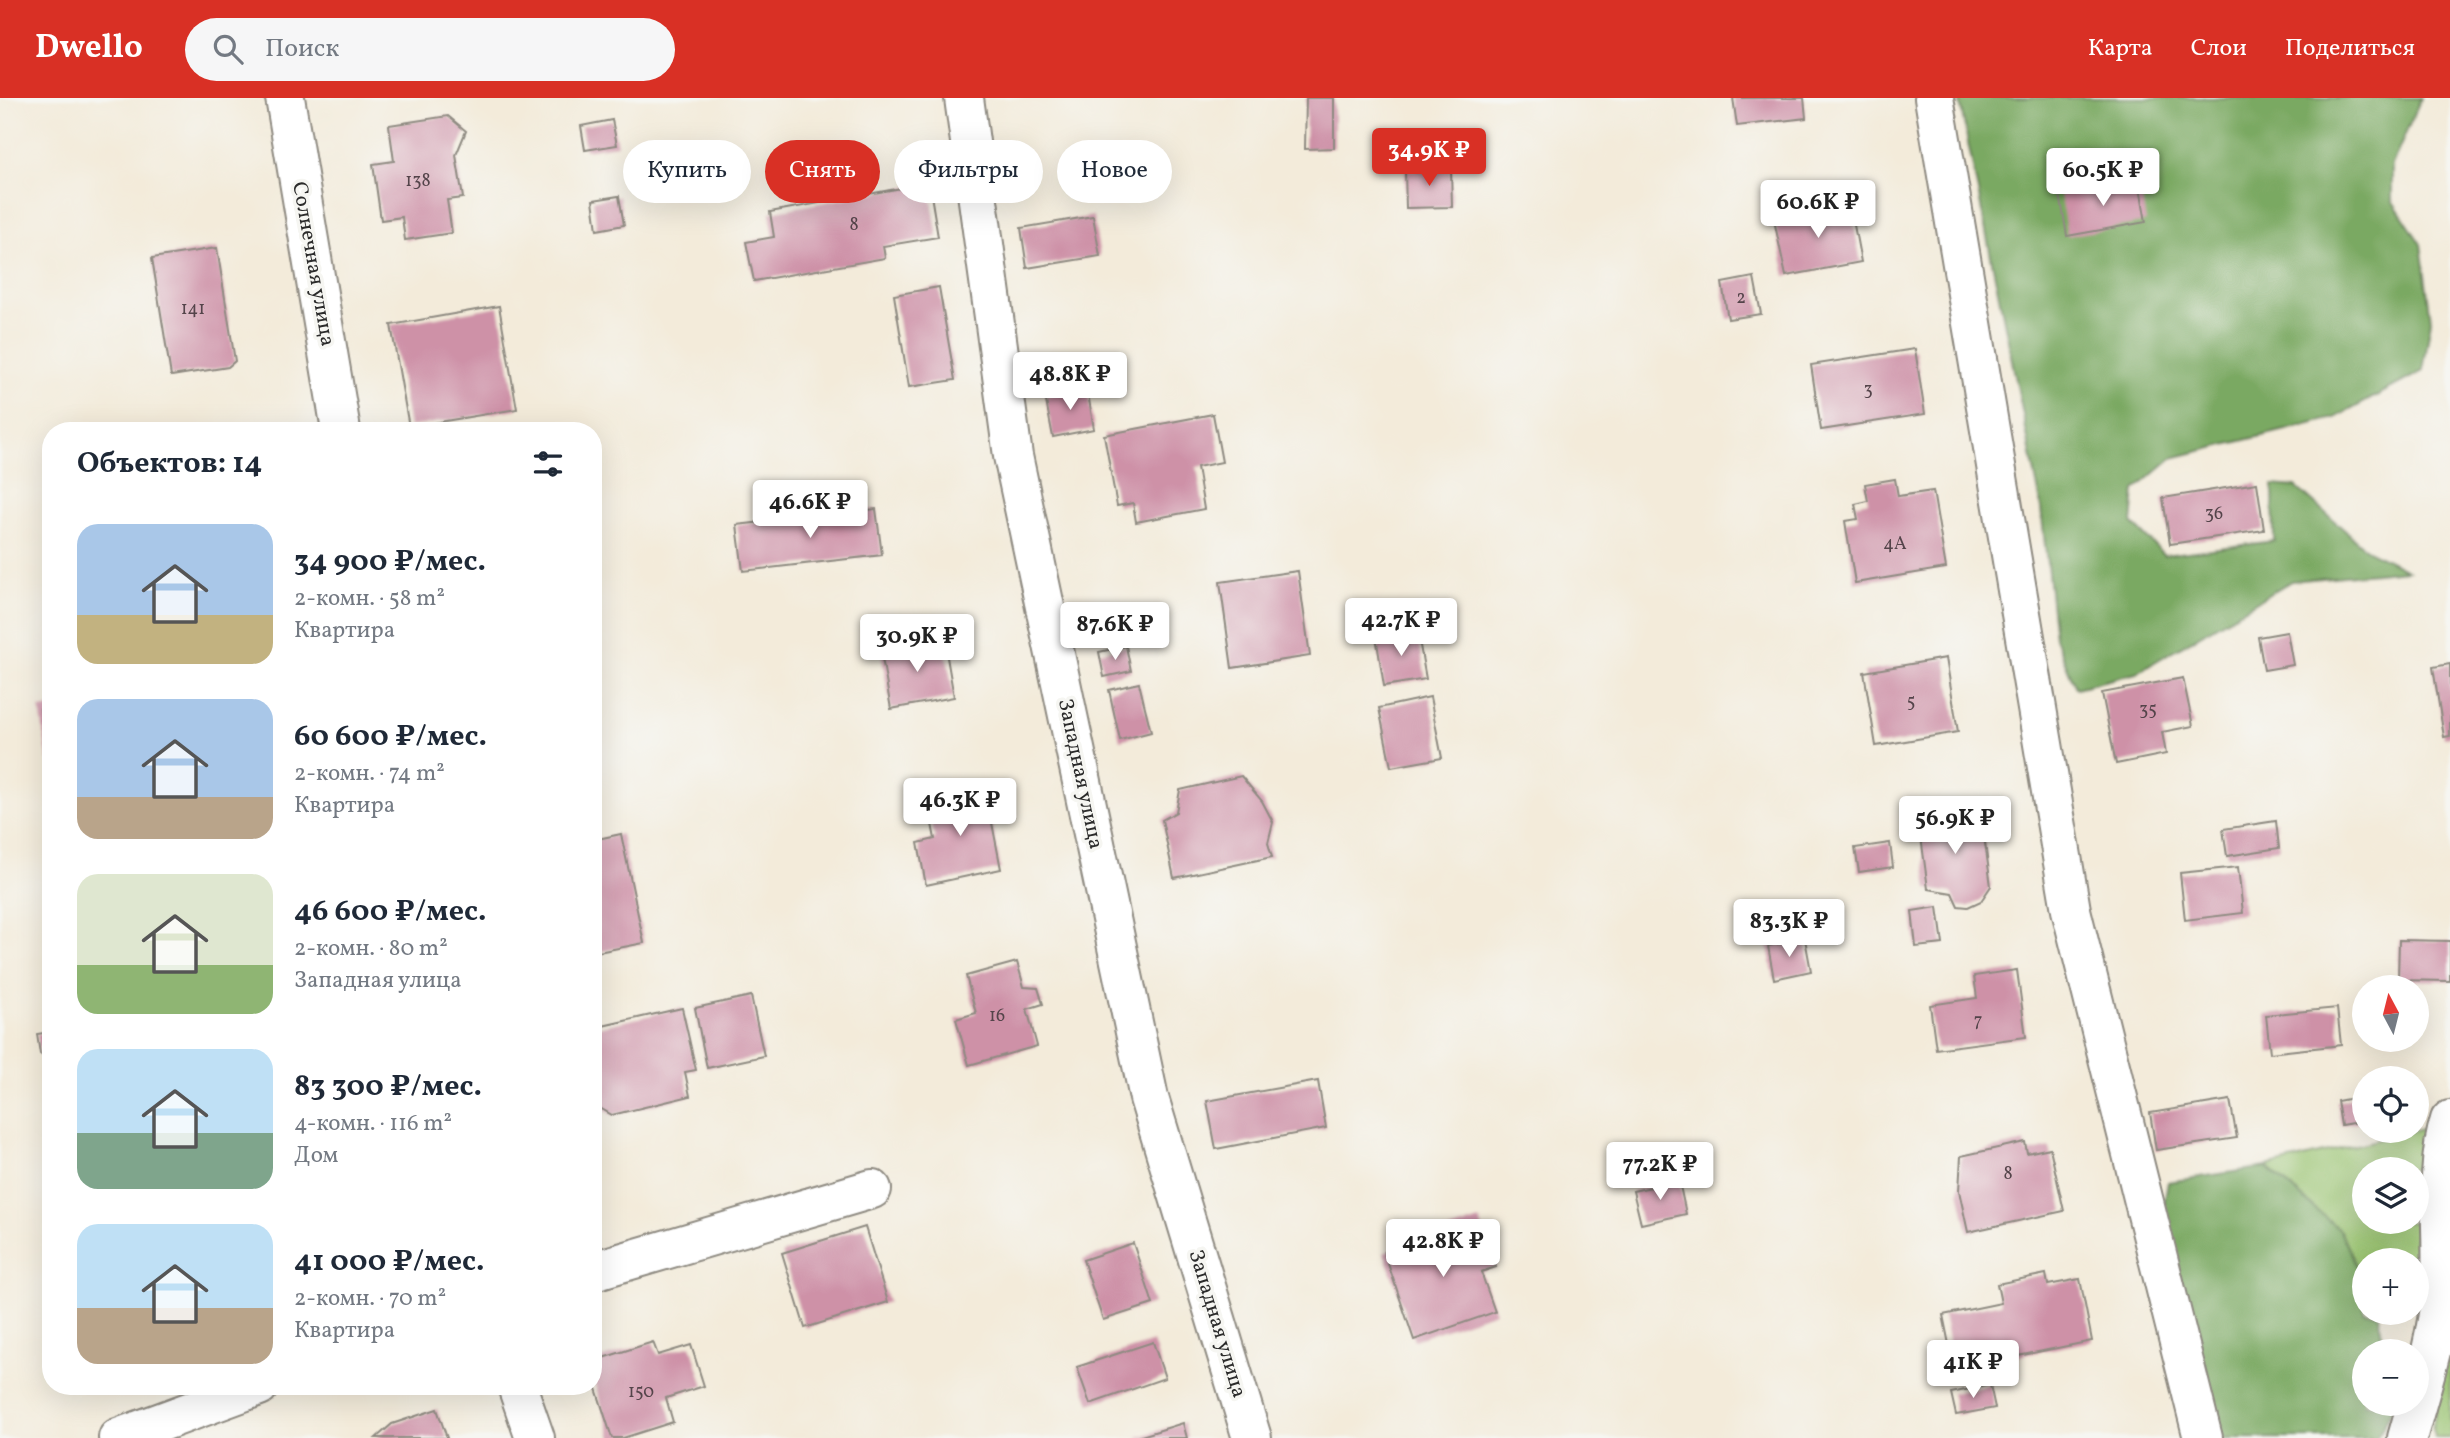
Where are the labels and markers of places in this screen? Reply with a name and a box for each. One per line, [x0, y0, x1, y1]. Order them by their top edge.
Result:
pin: 34.9K ₽ [1364, 129, 1494, 188]
pin: 60.5K ₽ [2038, 148, 2168, 208]
pin: 60.6K ₽ [1753, 180, 1883, 240]
pin: 48.8K ₽ [1005, 352, 1135, 412]
pin: 46.6K ₽ [745, 480, 875, 540]
pin: 42.7K ₽ [1336, 598, 1466, 658]
pin: 87.6K ₽ [1050, 602, 1180, 662]
pin: 30.9K ₽ [852, 614, 982, 674]
pin: 46.3K ₽ [895, 778, 1025, 838]
pin: 56.9K ₽ [1890, 796, 2020, 856]
pin: 83.3K ₽ [1724, 900, 1854, 959]
pin: 77.2K ₽ [1595, 1142, 1725, 1202]
pin: 42.8K ₽ [1378, 1220, 1508, 1279]
pin: 41K ₽ [1924, 1340, 2022, 1400]

